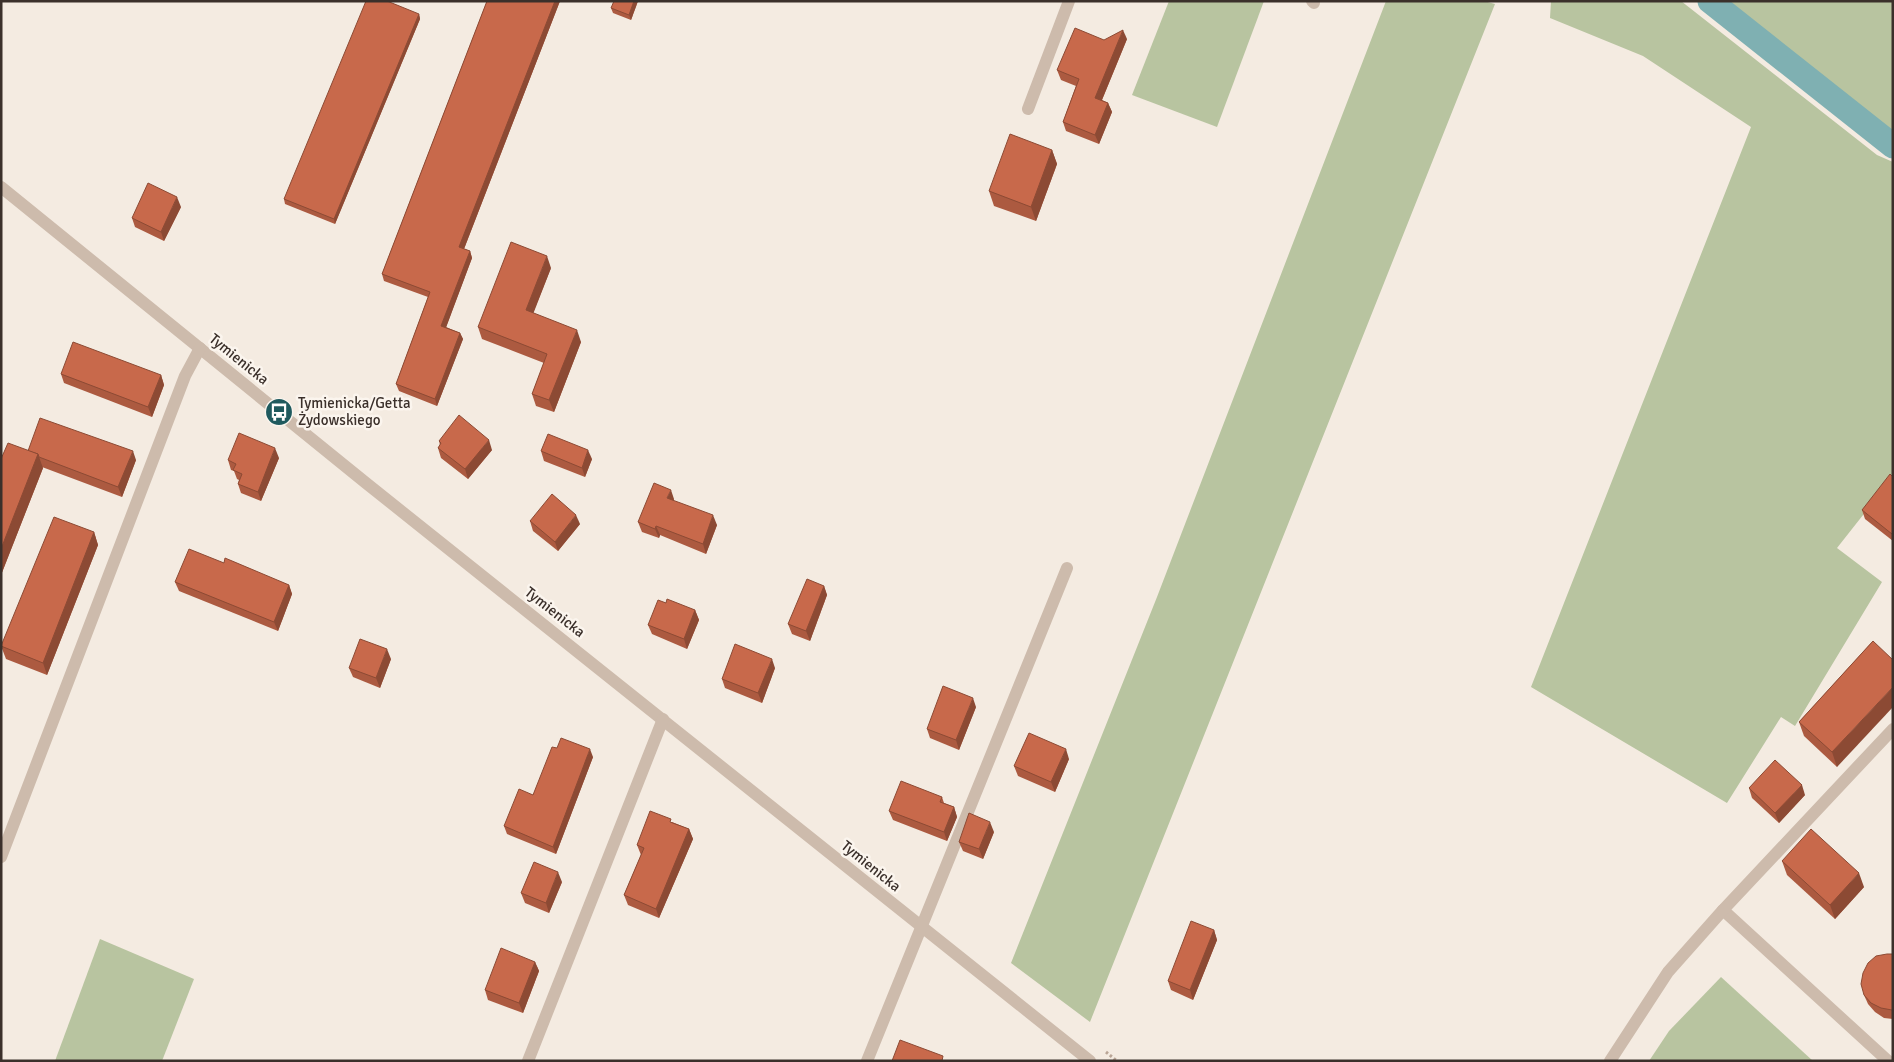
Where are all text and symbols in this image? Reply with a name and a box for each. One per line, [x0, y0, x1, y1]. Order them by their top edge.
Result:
street label: Tymienicka [206, 330, 272, 388]
place label: Tymienicka/Getta Żydowskiego [298, 394, 411, 429]
bus stop icon: Tymienicka/Getta Żydowskiego [264, 397, 294, 427]
street label: Tymienicka [521, 583, 589, 641]
street label: Tymienicka [838, 837, 904, 895]

